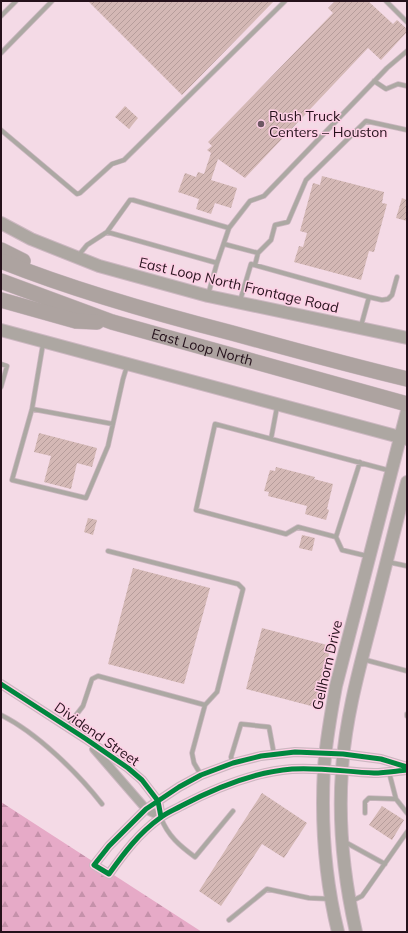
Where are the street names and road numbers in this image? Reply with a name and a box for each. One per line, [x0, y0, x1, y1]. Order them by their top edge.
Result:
street label: East Loop North Frontage Road [137, 253, 341, 317]
street label: East Loop North [149, 324, 255, 370]
street label: Gellhorn Drive [308, 618, 346, 712]
street label: Dividend Street [51, 698, 143, 770]

